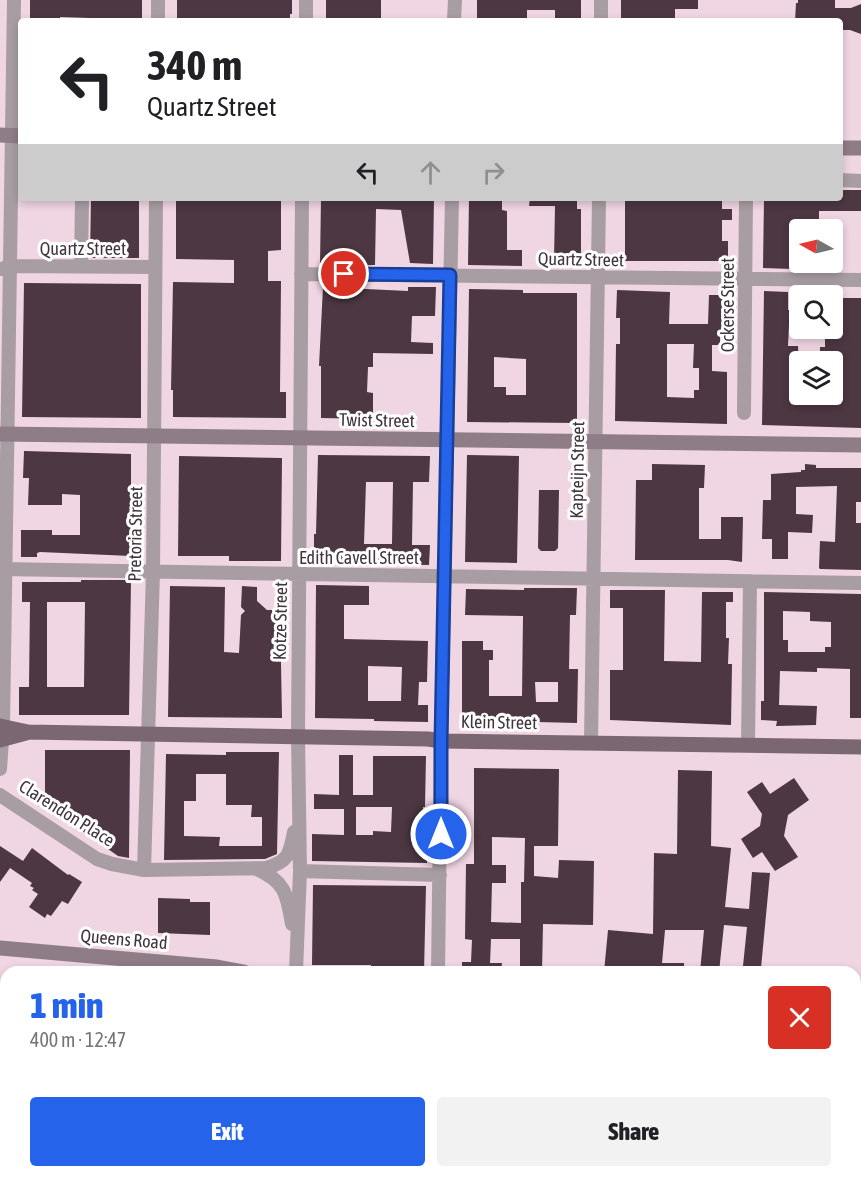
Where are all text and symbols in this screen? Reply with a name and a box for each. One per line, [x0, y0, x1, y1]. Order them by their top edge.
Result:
text: 340 m [147, 41, 242, 89]
icon: left [48, 42, 126, 120]
text: Quartz Street [147, 91, 277, 122]
icon: left [351, 156, 384, 189]
icon: ahead [414, 156, 447, 189]
icon: right [477, 156, 510, 189]
north arrow [789, 219, 843, 273]
map controls [789, 219, 843, 405]
street label: Quartz Street [40, 238, 126, 259]
pin [318, 248, 369, 299]
street label: Quartz Street [538, 248, 624, 270]
icon: arrive [327, 257, 360, 290]
street label: Ockerse Street [717, 258, 738, 352]
button: search [789, 285, 843, 339]
button: layers [789, 351, 843, 405]
street label: Twist Street [339, 409, 415, 431]
street label: Kapteijn Street [566, 421, 588, 519]
street label: Pretoria Street [124, 486, 146, 582]
street label: Edith Cavell Street [299, 547, 419, 568]
street label: Kotze Street [269, 582, 291, 660]
street label: Klein Street [461, 711, 537, 733]
street label: Clarendon Place [15, 775, 119, 851]
position arrow [409, 802, 473, 866]
street label: Queens Road [80, 925, 168, 953]
text: 1 min [30, 984, 104, 1026]
button: close [768, 986, 831, 1049]
text: 400 m · 12:47 [30, 1028, 126, 1051]
button: Exit [30, 1097, 425, 1166]
button: Share [437, 1097, 831, 1166]

